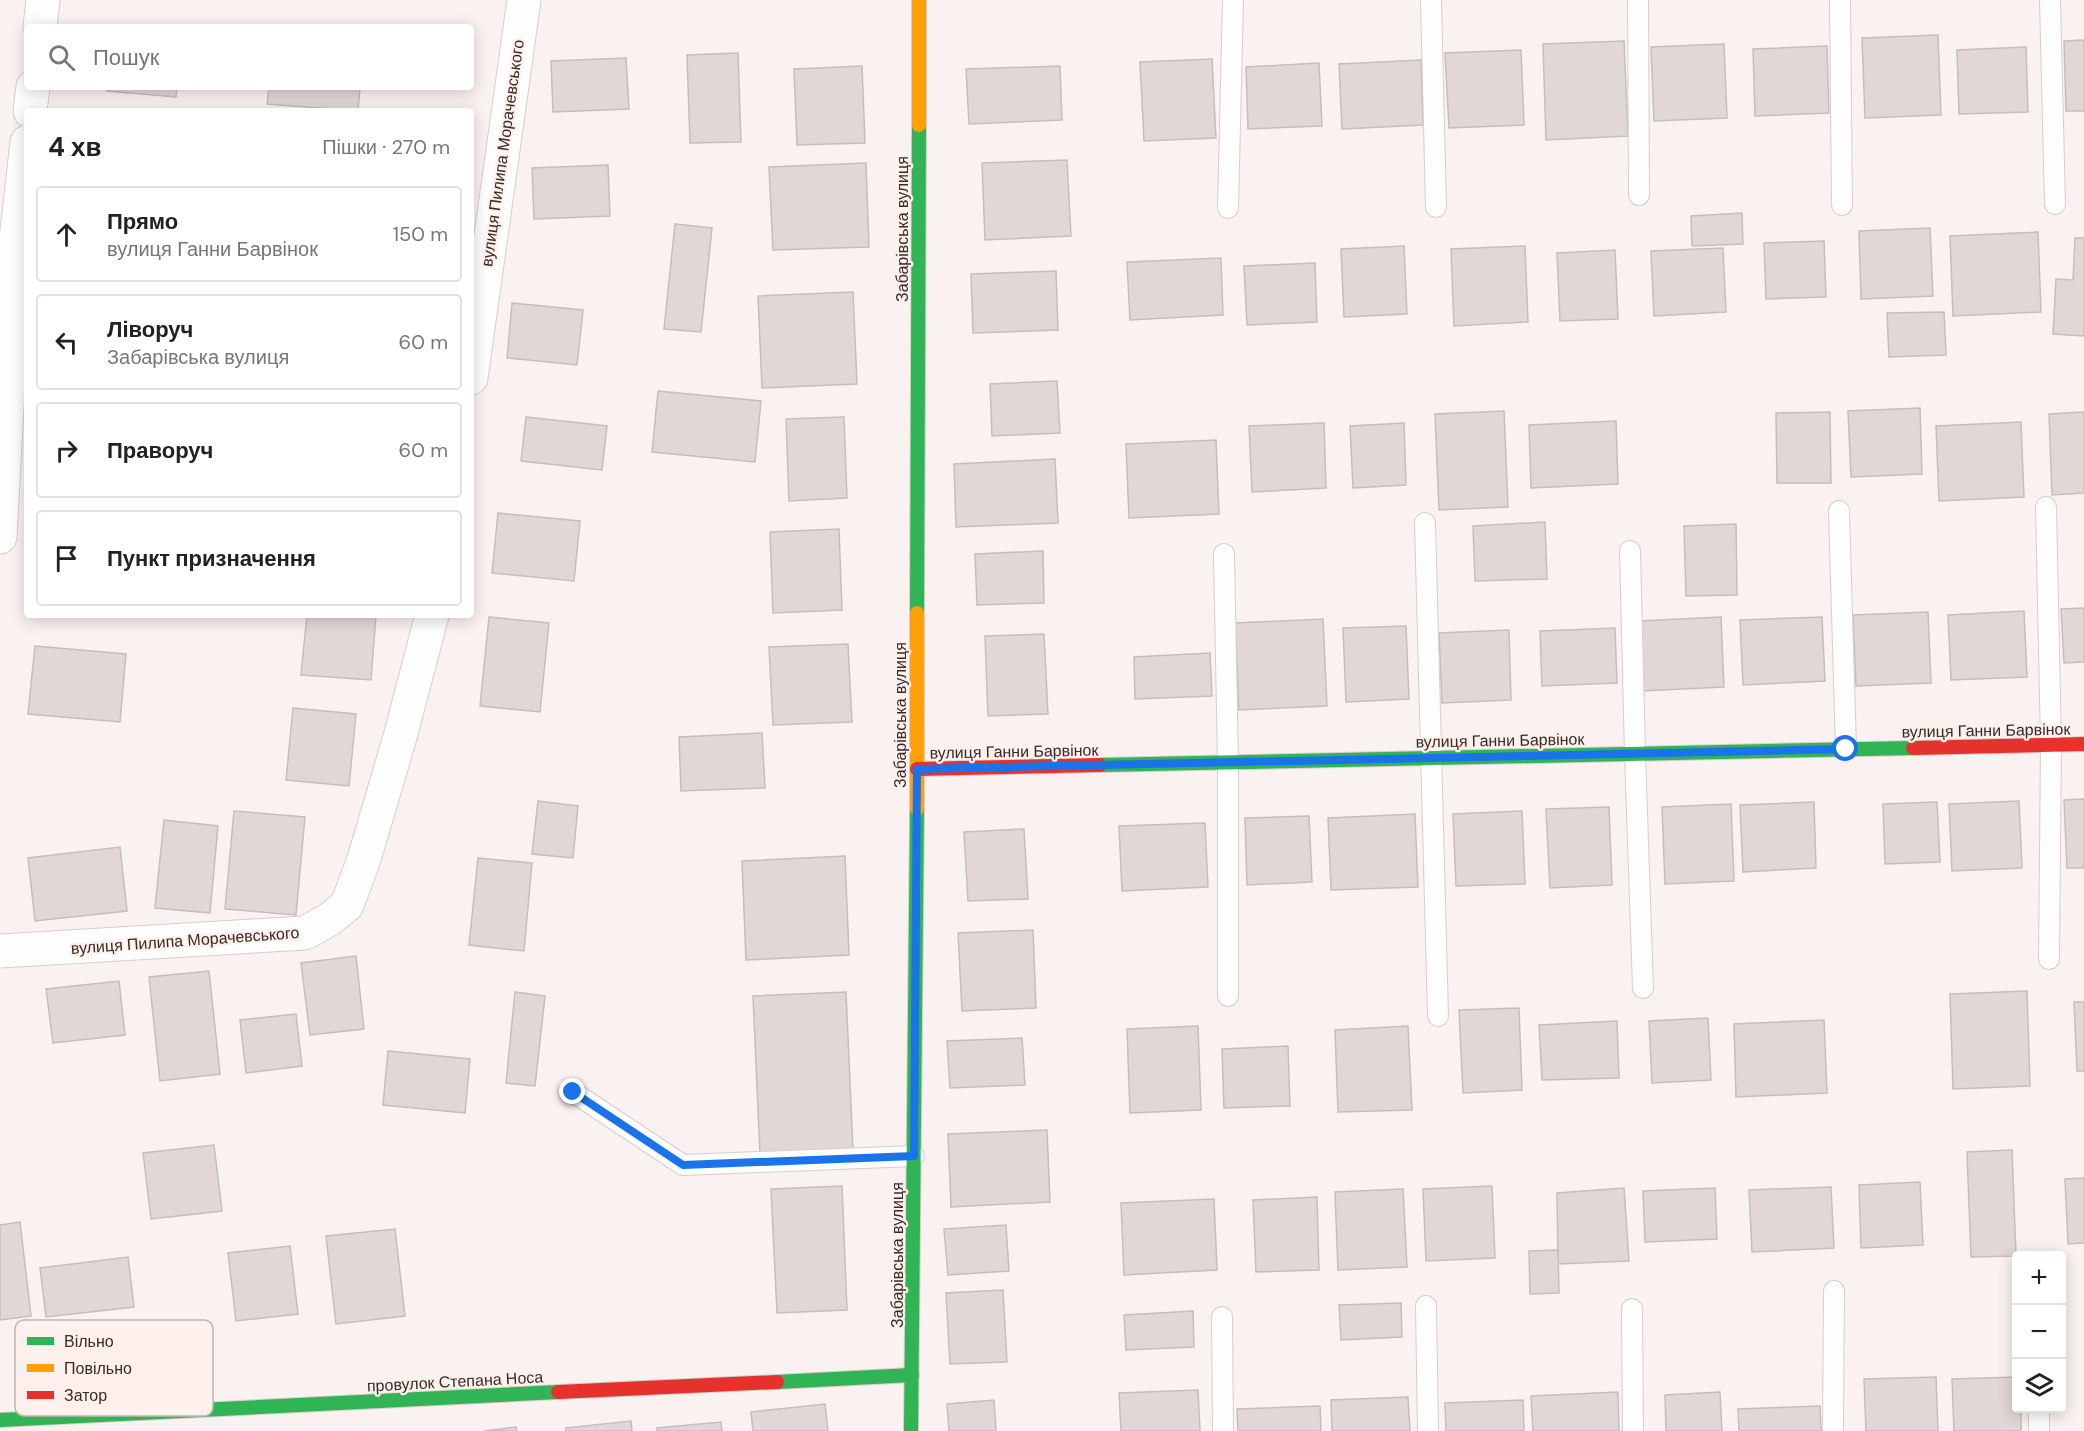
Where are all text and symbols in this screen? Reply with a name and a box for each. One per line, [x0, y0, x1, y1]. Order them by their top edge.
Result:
search box [24, 24, 474, 90]
street label: вулиця Пилипа Морачевського [476, 38, 529, 268]
icon: search [45, 41, 78, 74]
text: Пошук [93, 43, 159, 72]
text: 4 хв [48, 130, 101, 164]
text: Пішки · 270 m [322, 134, 450, 160]
street label: Забарівська вулиця [892, 156, 913, 302]
text: Прямо [107, 207, 178, 236]
icon: ahead [50, 218, 83, 251]
text: 150 m [393, 221, 448, 247]
text: вулиця Ганни Барвінок [107, 236, 318, 262]
text: Ліворуч [107, 315, 193, 344]
icon: left [50, 326, 83, 359]
text: 60 m [399, 329, 448, 355]
text: Забарівська вулиця [107, 344, 289, 370]
icon: right [50, 434, 83, 467]
text: Праворуч [107, 436, 213, 465]
text: 60 m [399, 437, 448, 463]
icon: arrive [50, 542, 83, 575]
text: Пункт призначення [107, 544, 316, 573]
street label: Забарівська вулиця [890, 642, 911, 788]
street label: вулиця Ганни Барвінок [1901, 719, 2072, 742]
street label: вулиця Ганни Барвінок [1415, 729, 1586, 752]
route start [1832, 735, 1858, 761]
street label: вулиця Ганни Барвінок [929, 740, 1100, 763]
street label: вулиця Пилипа Морачевського [70, 922, 300, 959]
route end [559, 1078, 585, 1104]
street label: Забарівська вулиця [887, 1182, 908, 1328]
map controls [2012, 1251, 2066, 1413]
button: + [2012, 1251, 2066, 1305]
button: − [2012, 1305, 2066, 1359]
legend [15, 1320, 213, 1416]
text: Вільно [64, 1331, 114, 1352]
text: Повільно [64, 1358, 132, 1379]
button: layers [2012, 1359, 2066, 1413]
street label: провулок Степана Носа [366, 1366, 544, 1397]
text: Затор [64, 1385, 107, 1406]

